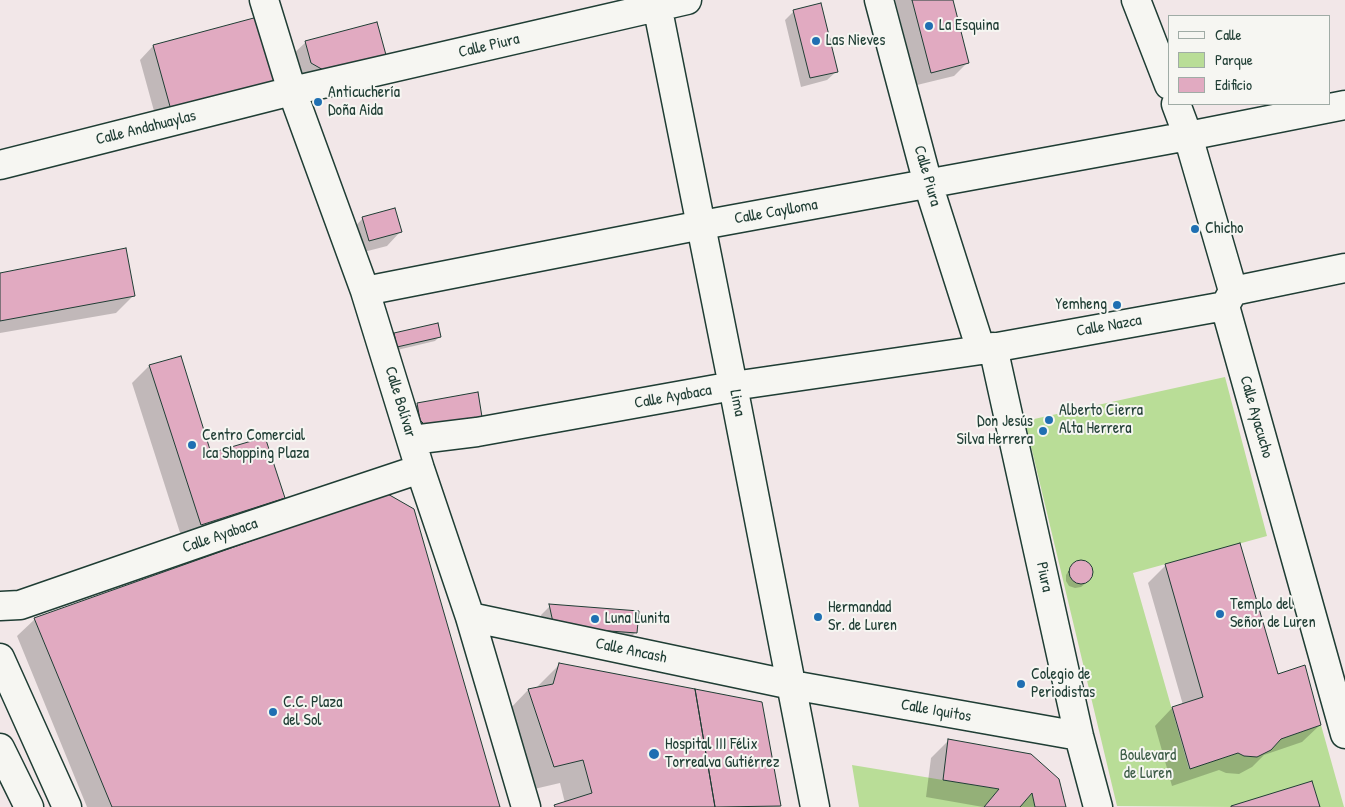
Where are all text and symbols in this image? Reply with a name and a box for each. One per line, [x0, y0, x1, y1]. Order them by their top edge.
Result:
legend [1168, 15, 1330, 105]
place label: La Esquina [939, 16, 999, 36]
marker: La Esquina [923, 20, 935, 32]
text: Calle [1215, 24, 1242, 45]
street label: Calle Piura [457, 30, 521, 62]
place label: Las Nieves [826, 31, 885, 51]
marker: Las Nieves [810, 35, 822, 47]
text: Parque [1215, 49, 1253, 70]
text: Edificio [1215, 74, 1252, 95]
place label: Anticuchería Doña Aida [328, 83, 400, 121]
marker: Anticuchería Doña Aida [312, 96, 324, 108]
street label: Calle Andahuaylas [94, 106, 198, 150]
street label: Calle Piura [909, 144, 945, 208]
street label: Calle Caylloma [733, 195, 819, 229]
place label: Chicho [1205, 219, 1243, 239]
marker: Chicho [1189, 223, 1201, 235]
place label: Yemheng [1055, 295, 1107, 315]
marker: Yemheng [1111, 299, 1123, 311]
street label: Calle Nazca [1075, 311, 1143, 341]
street label: Calle Bolívar [380, 364, 420, 440]
street label: Calle Ayacucho [1235, 374, 1277, 460]
street label: Calle Ayabaca [633, 381, 713, 413]
street label: Lima [725, 388, 749, 418]
place label: Alberto Cierra Alta Herrera [1059, 401, 1143, 439]
place label: Don Jesús Silva Herrera [956, 412, 1033, 450]
marker: Alberto Cierra Alta Herrera [1043, 414, 1055, 426]
marker: Don Jesús Silva Herrera [1037, 425, 1049, 437]
place label: Centro Comercial Ica Shopping Plaza [202, 426, 309, 464]
marker: Centro Comercial Ica Shopping Plaza [186, 439, 198, 451]
street label: Calle Ayabaca [180, 514, 260, 558]
street label: Piura [1031, 560, 1057, 594]
place label: Templo del Señor de Luren [1230, 595, 1316, 633]
place label: Hermandad Sr. de Luren [828, 598, 897, 636]
marker: Templo del Señor de Luren [1214, 608, 1226, 620]
place label: Luna Lunita [605, 609, 669, 629]
marker: Hermandad Sr. de Luren [812, 611, 824, 623]
marker: Luna Lunita [589, 613, 601, 625]
street label: Calle Ancash [594, 634, 668, 668]
place label: Colegio de Periodistas [1031, 665, 1095, 703]
marker: Colegio de Periodistas [1015, 678, 1027, 690]
place label: C.C. Plaza del Sol [283, 693, 342, 731]
street label: Calle Iquitos [899, 695, 973, 727]
marker: C.C. Plaza del Sol [267, 706, 279, 718]
place label: Hospital III Félix Torrealva Gutiérrez [665, 735, 780, 773]
park label: Boulevard de Luren [1120, 746, 1176, 784]
marker: Hospital III Félix Torrealva Gutiérrez [647, 747, 661, 761]

